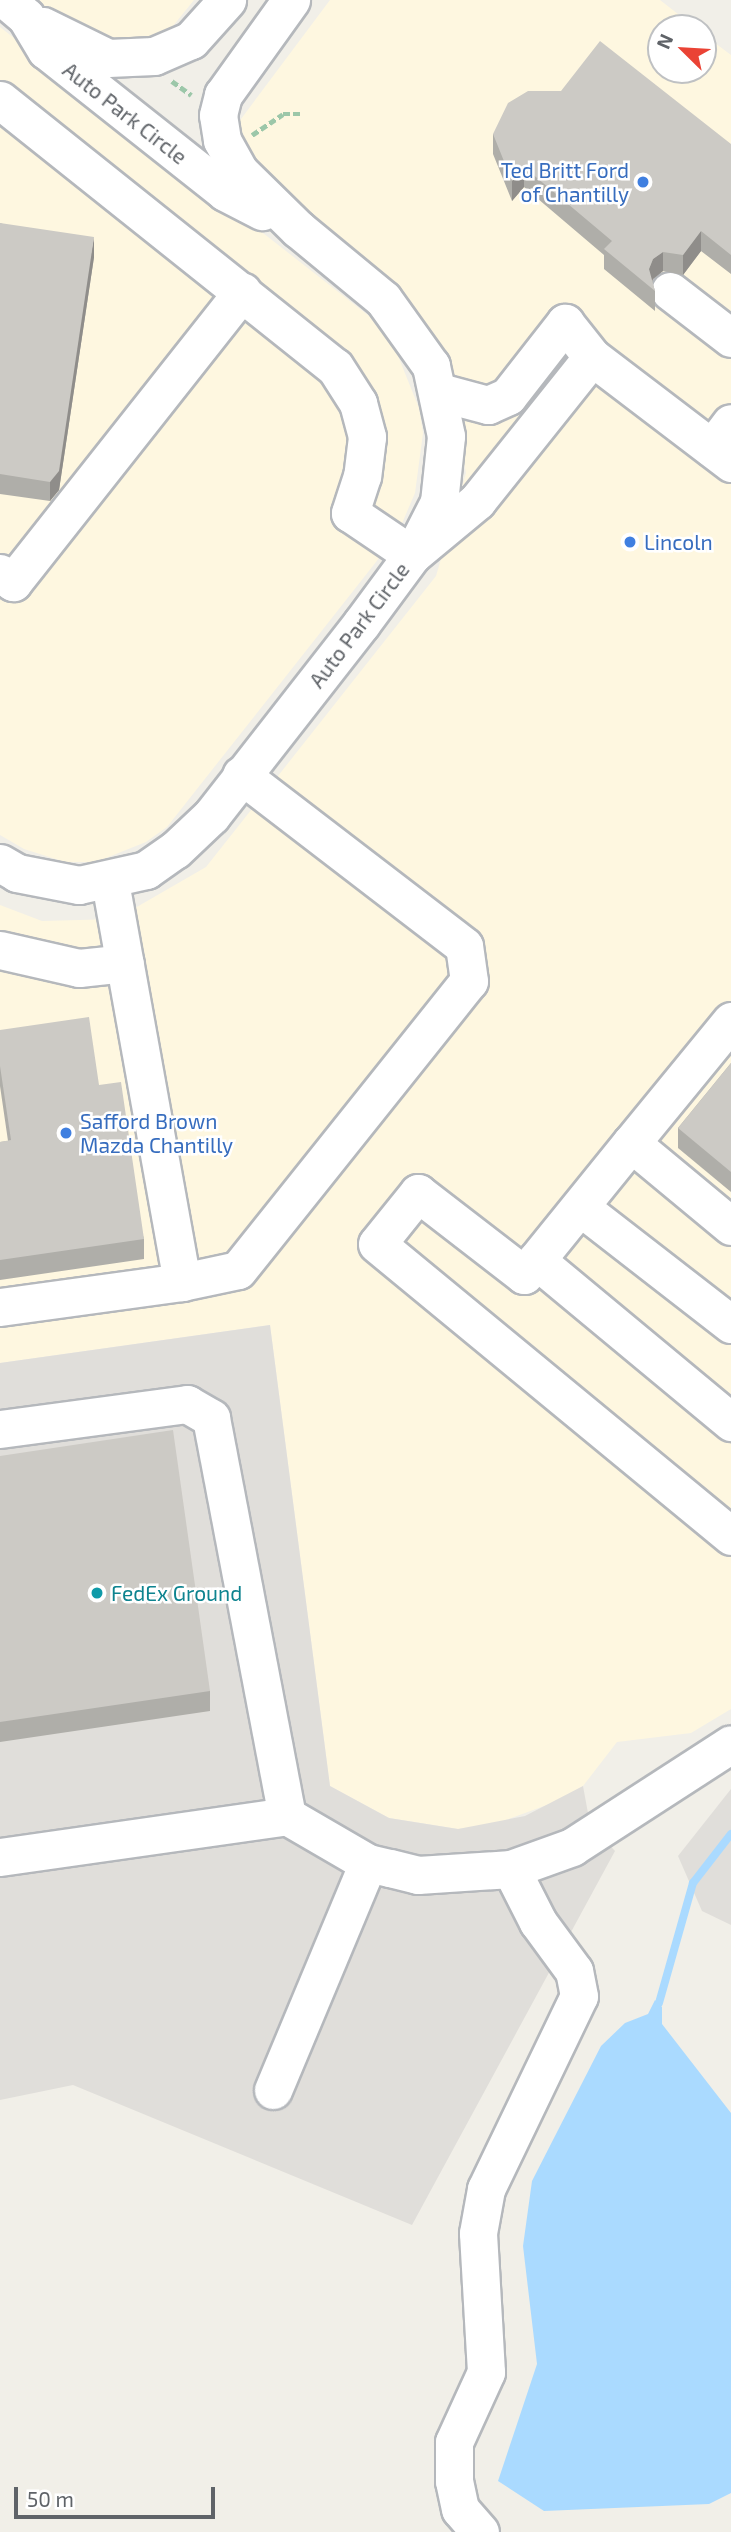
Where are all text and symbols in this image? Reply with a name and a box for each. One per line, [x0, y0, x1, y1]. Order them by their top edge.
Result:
north arrow [647, 14, 717, 84]
text: N [651, 30, 677, 52]
street label: Auto Park Circle [58, 57, 192, 169]
place label: Ted Britt Ford of Chantilly [501, 157, 629, 207]
marker: Ted Britt Ford of Chantilly [635, 174, 651, 190]
place label: Lincoln [644, 529, 713, 555]
marker: Lincoln [622, 534, 638, 550]
street label: Auto Park Circle [304, 557, 414, 693]
place label: Safford Brown Mazda Chantilly [80, 1108, 233, 1158]
marker: Safford Brown Mazda Chantilly [58, 1125, 74, 1141]
place label: FedEx Ground [111, 1580, 242, 1606]
marker: FedEx Ground [89, 1585, 105, 1601]
scale bar [18, 2472, 219, 2516]
text: 50 m [27, 2486, 74, 2511]

